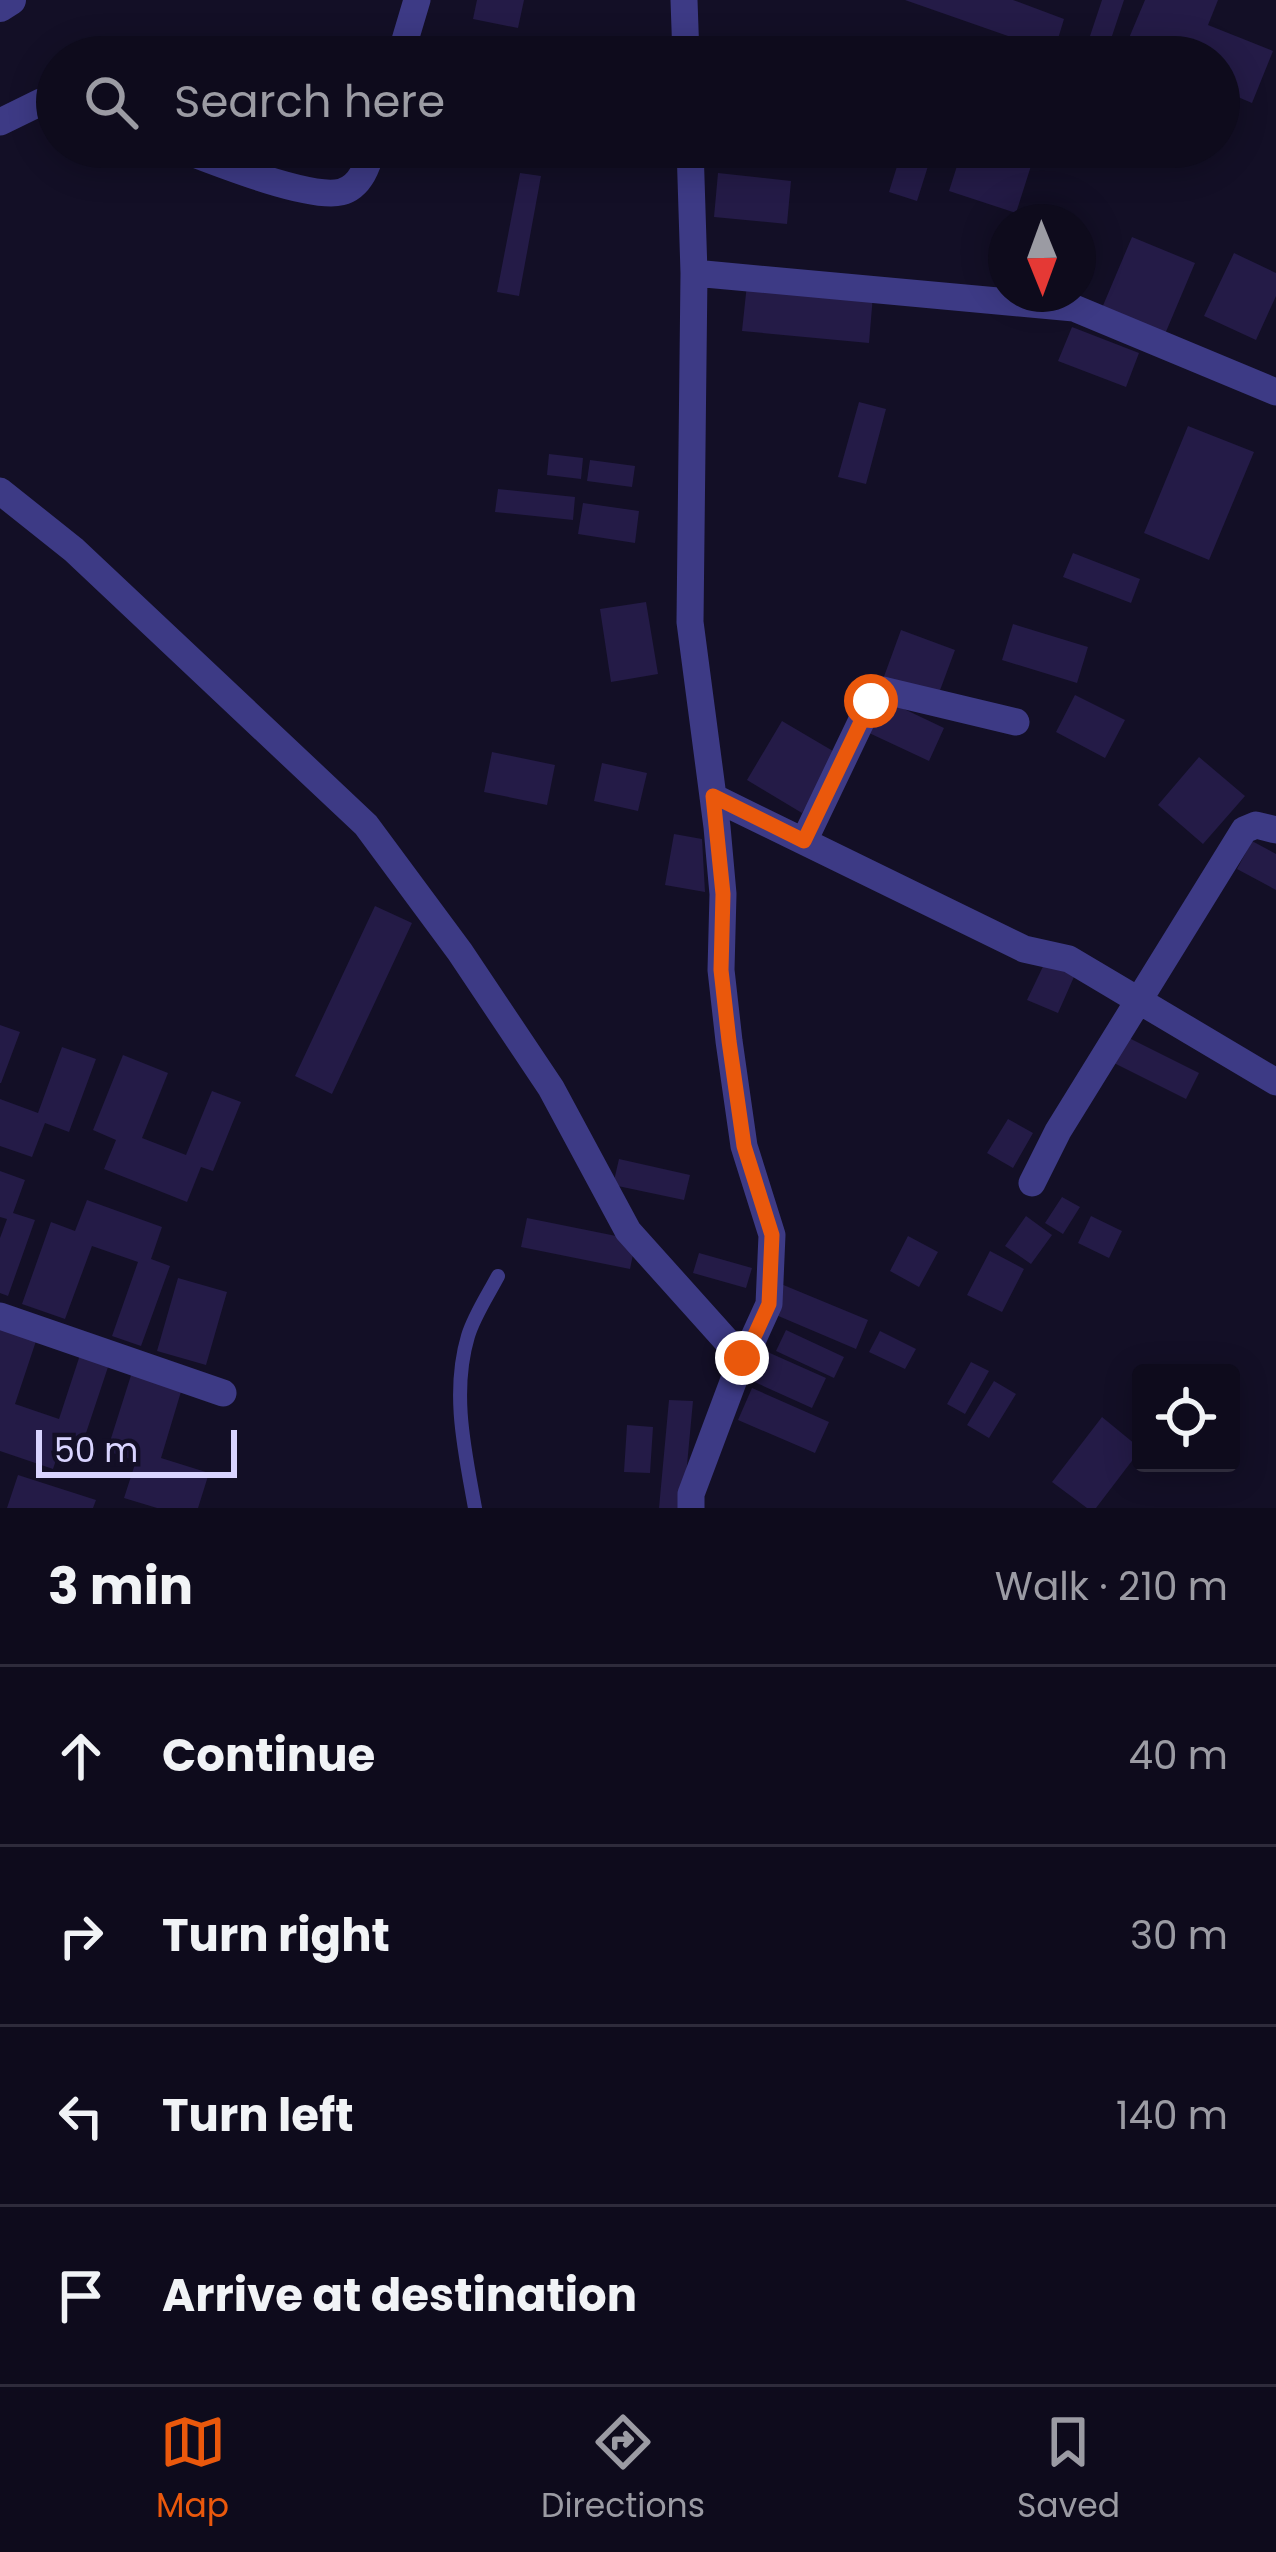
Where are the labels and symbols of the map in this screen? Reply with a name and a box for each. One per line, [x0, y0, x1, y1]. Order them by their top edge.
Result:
north arrow [988, 204, 1096, 312]
route start [844, 674, 898, 728]
route end [715, 1331, 769, 1385]
scale bar [36, 1424, 237, 1477]

